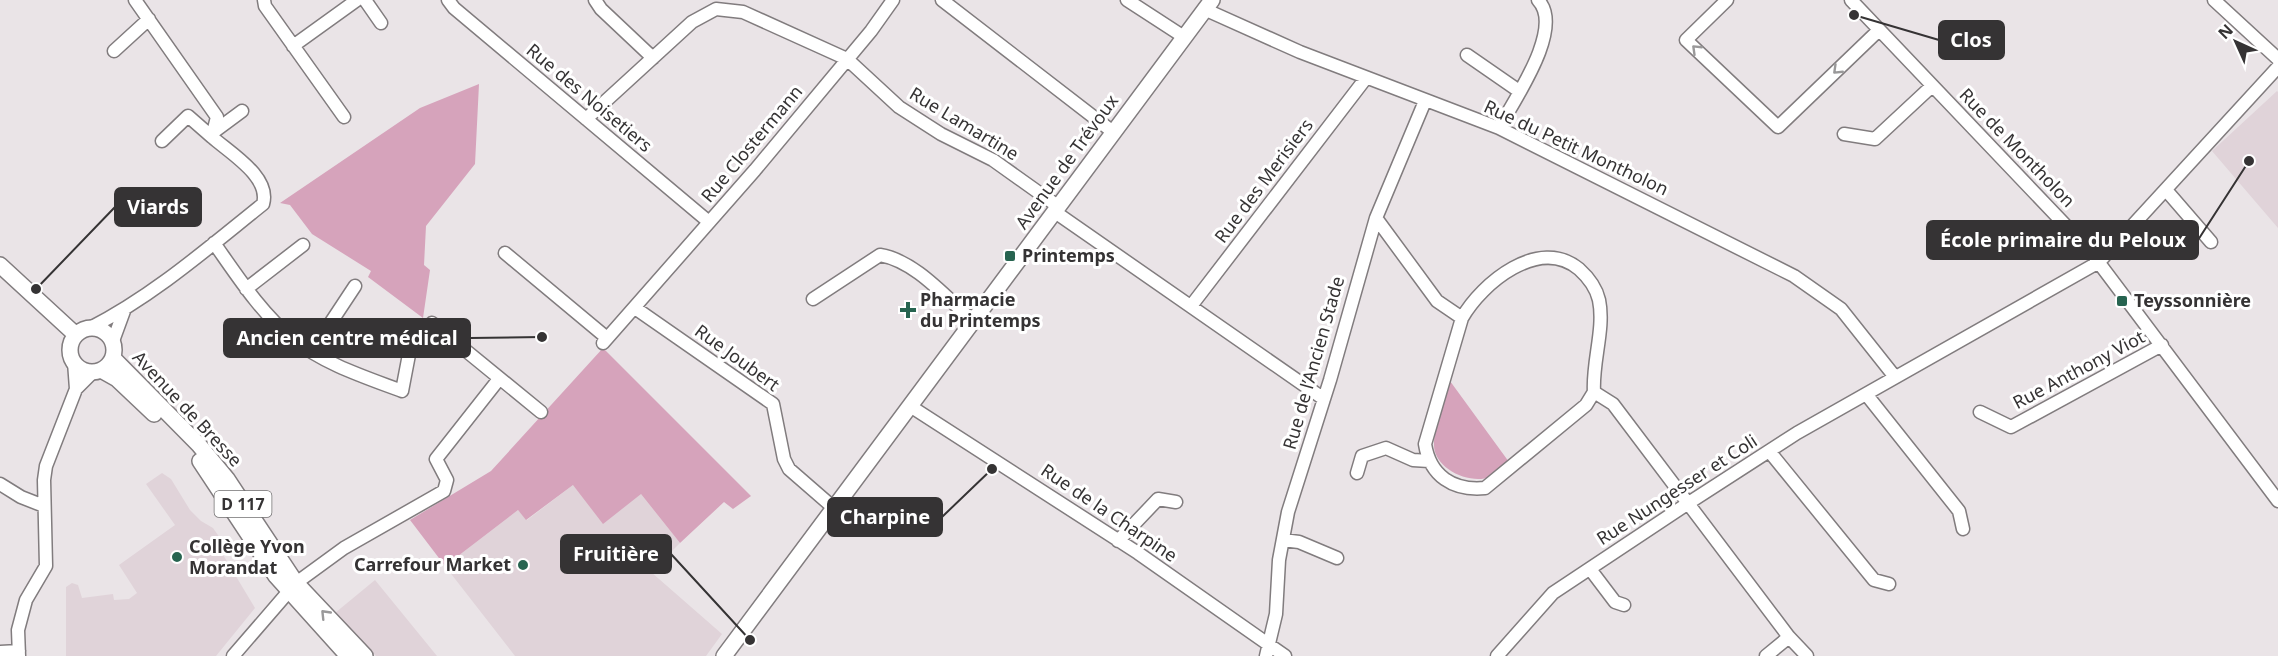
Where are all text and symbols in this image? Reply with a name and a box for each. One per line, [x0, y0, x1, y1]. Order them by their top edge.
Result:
north arrow [2206, 12, 2266, 72]
text: N [2213, 19, 2238, 44]
callout: Clos [1939, 21, 2004, 59]
text: Clos [1950, 26, 1992, 53]
street label: Rue des Noisetiers [522, 38, 657, 157]
one-way arrow [1692, 45, 1702, 56]
one-way arrow [1833, 63, 1844, 74]
street label: Rue Clostermann [695, 80, 807, 207]
street label: Rue Lamartine [905, 81, 1024, 165]
street label: Rue de Montholon [1955, 83, 2081, 212]
street label: Avenue de Trévoux [1009, 89, 1123, 233]
street label: Rue du Petit Montholon [1480, 94, 1673, 200]
street label: Rue des Merisiers [1209, 113, 1318, 247]
callout: Viards [115, 188, 201, 226]
text: Viards [127, 193, 189, 220]
callout: École primaire du Peloux [1927, 221, 2198, 259]
text: École primaire du Peloux [1940, 226, 2186, 253]
place label: Printemps [1022, 243, 1115, 267]
marker: Printemps [1003, 249, 1017, 263]
street label: Rue de l’Ancien Stade [1277, 273, 1349, 452]
place label: Pharmacie du Printemps [920, 287, 1041, 332]
place label: Teyssonnière [2134, 288, 2251, 312]
marker: Teyssonnière [2115, 294, 2129, 308]
marker: Pharmacie du Printemps [901, 303, 915, 317]
street label: Rue Joubert [690, 318, 785, 396]
callout: Ancien centre médical [224, 319, 470, 357]
text: Ancien centre médical [236, 324, 458, 351]
street label: Rue Anthony Viot [2008, 324, 2149, 414]
street label: Avenue de Bresse [128, 345, 248, 471]
street label: Rue Nungesser et Coli [1592, 428, 1761, 550]
street label: Rue de la Charpine [1037, 458, 1182, 567]
road number: D 117 [214, 491, 272, 517]
callout: Charpine [828, 498, 942, 536]
text: Charpine [840, 503, 930, 530]
place label: Collège Yvon Morandat [189, 534, 305, 579]
callout: Fruitière [561, 535, 671, 573]
text: Fruitière [573, 540, 659, 567]
marker: Collège Yvon Morandat [170, 550, 184, 564]
place label: Carrefour Market [354, 552, 511, 576]
marker: Carrefour Market [516, 558, 530, 572]
one-way arrow [321, 610, 332, 620]

